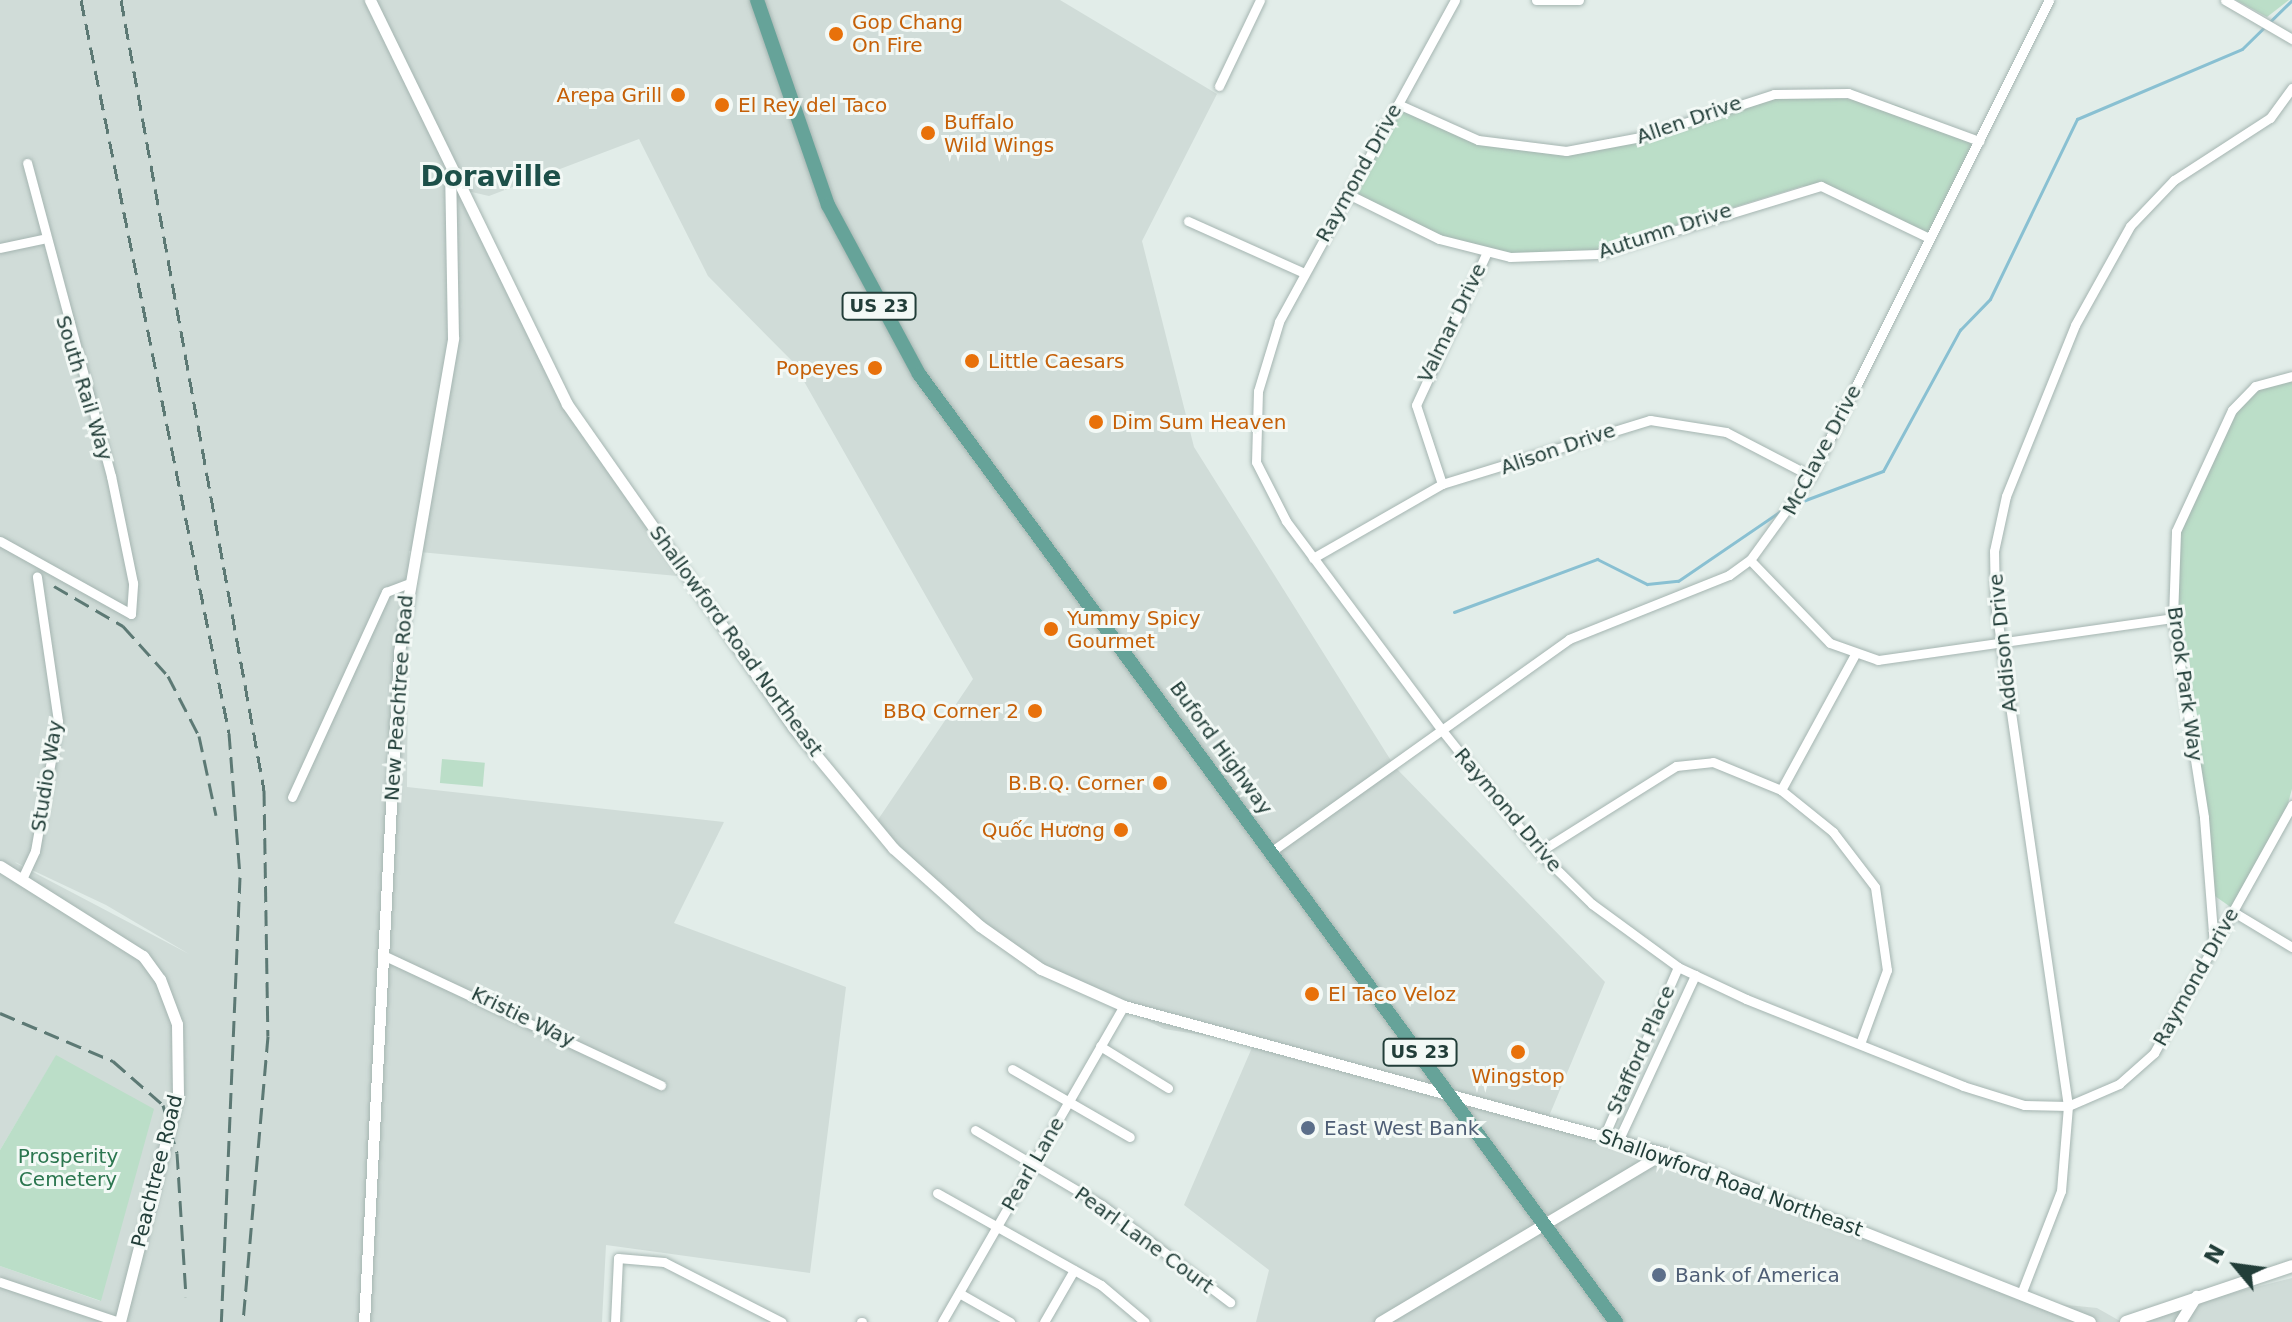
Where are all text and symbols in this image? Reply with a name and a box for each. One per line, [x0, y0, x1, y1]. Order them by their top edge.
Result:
place label: Gop Chang On Fire [852, 10, 963, 57]
marker: Gop Chang On Fire [827, 25, 845, 43]
place label: Arepa Grill [557, 83, 662, 107]
marker: Arepa Grill [669, 86, 687, 104]
street label: Allen Drive [1633, 91, 1745, 149]
place label: El Rey del Taco [738, 93, 887, 117]
marker: El Rey del Taco [713, 96, 731, 114]
street label: Raymond Drive [1311, 100, 1407, 246]
place label: Buffalo Wild Wings [944, 110, 1054, 157]
marker: Buffalo Wild Wings [919, 124, 937, 142]
district label: Doraville [420, 160, 562, 194]
street label: Autumn Drive [1595, 198, 1735, 264]
street label: Valmar Drive [1413, 260, 1491, 386]
road number: US 23 [841, 292, 917, 320]
street label: South Rail Way [51, 313, 117, 463]
place label: Little Caesars [988, 349, 1124, 373]
marker: Little Caesars [963, 352, 981, 370]
place label: Popeyes [776, 356, 859, 380]
marker: Popeyes [866, 359, 884, 377]
street label: McClave Drive [1778, 381, 1866, 519]
place label: Dim Sum Heaven [1112, 410, 1286, 434]
marker: Dim Sum Heaven [1087, 413, 1105, 431]
street label: Alison Drive [1497, 418, 1619, 480]
street label: Shallowford Road Northeast [644, 521, 828, 761]
street label: Addison Drive [1984, 572, 2022, 714]
street label: New Peachtree Road [380, 594, 418, 802]
street label: Brook Park Way [2162, 605, 2208, 763]
place label: Yummy Spicy Gourmet [1067, 606, 1201, 653]
marker: Yummy Spicy Gourmet [1042, 620, 1060, 638]
street label: Buford Highway [1165, 677, 1277, 819]
place label: BBQ Corner 2 [883, 699, 1019, 723]
marker: BBQ Corner 2 [1026, 702, 1044, 720]
street label: Studio Way [26, 718, 68, 834]
street label: Raymond Drive [1449, 743, 1567, 877]
place label: B.B.Q. Corner [1008, 771, 1144, 795]
marker: B.B.Q. Corner [1151, 774, 1169, 792]
place label: Quốc Hương [982, 818, 1105, 842]
marker: Quốc Hương [1112, 821, 1130, 839]
street label: Raymond Drive [2148, 904, 2244, 1050]
street label: Kristie Way [467, 982, 579, 1052]
place label: El Taco Veloz [1328, 982, 1456, 1006]
street label: Stafford Place [1602, 982, 1680, 1118]
marker: El Taco Veloz [1303, 985, 1321, 1003]
road number: US 23 [1382, 1038, 1458, 1066]
marker: Wingstop [1509, 1043, 1527, 1061]
place label: Wingstop [1471, 1064, 1565, 1088]
street label: Peachtree Road [126, 1092, 188, 1250]
street label: Pearl Lane [997, 1113, 1069, 1215]
place label: East West Bank [1324, 1116, 1479, 1140]
marker: East West Bank [1299, 1119, 1317, 1137]
street label: Shallowford Road Northeast [1596, 1124, 1866, 1242]
park label: Prosperity Cemetery [18, 1145, 118, 1192]
street label: Pearl Lane Court [1070, 1182, 1218, 1298]
north arrow [2196, 1226, 2276, 1306]
text: N [2199, 1240, 2230, 1268]
place label: Bank of America [1675, 1263, 1840, 1287]
marker: Bank of America [1650, 1266, 1668, 1284]

